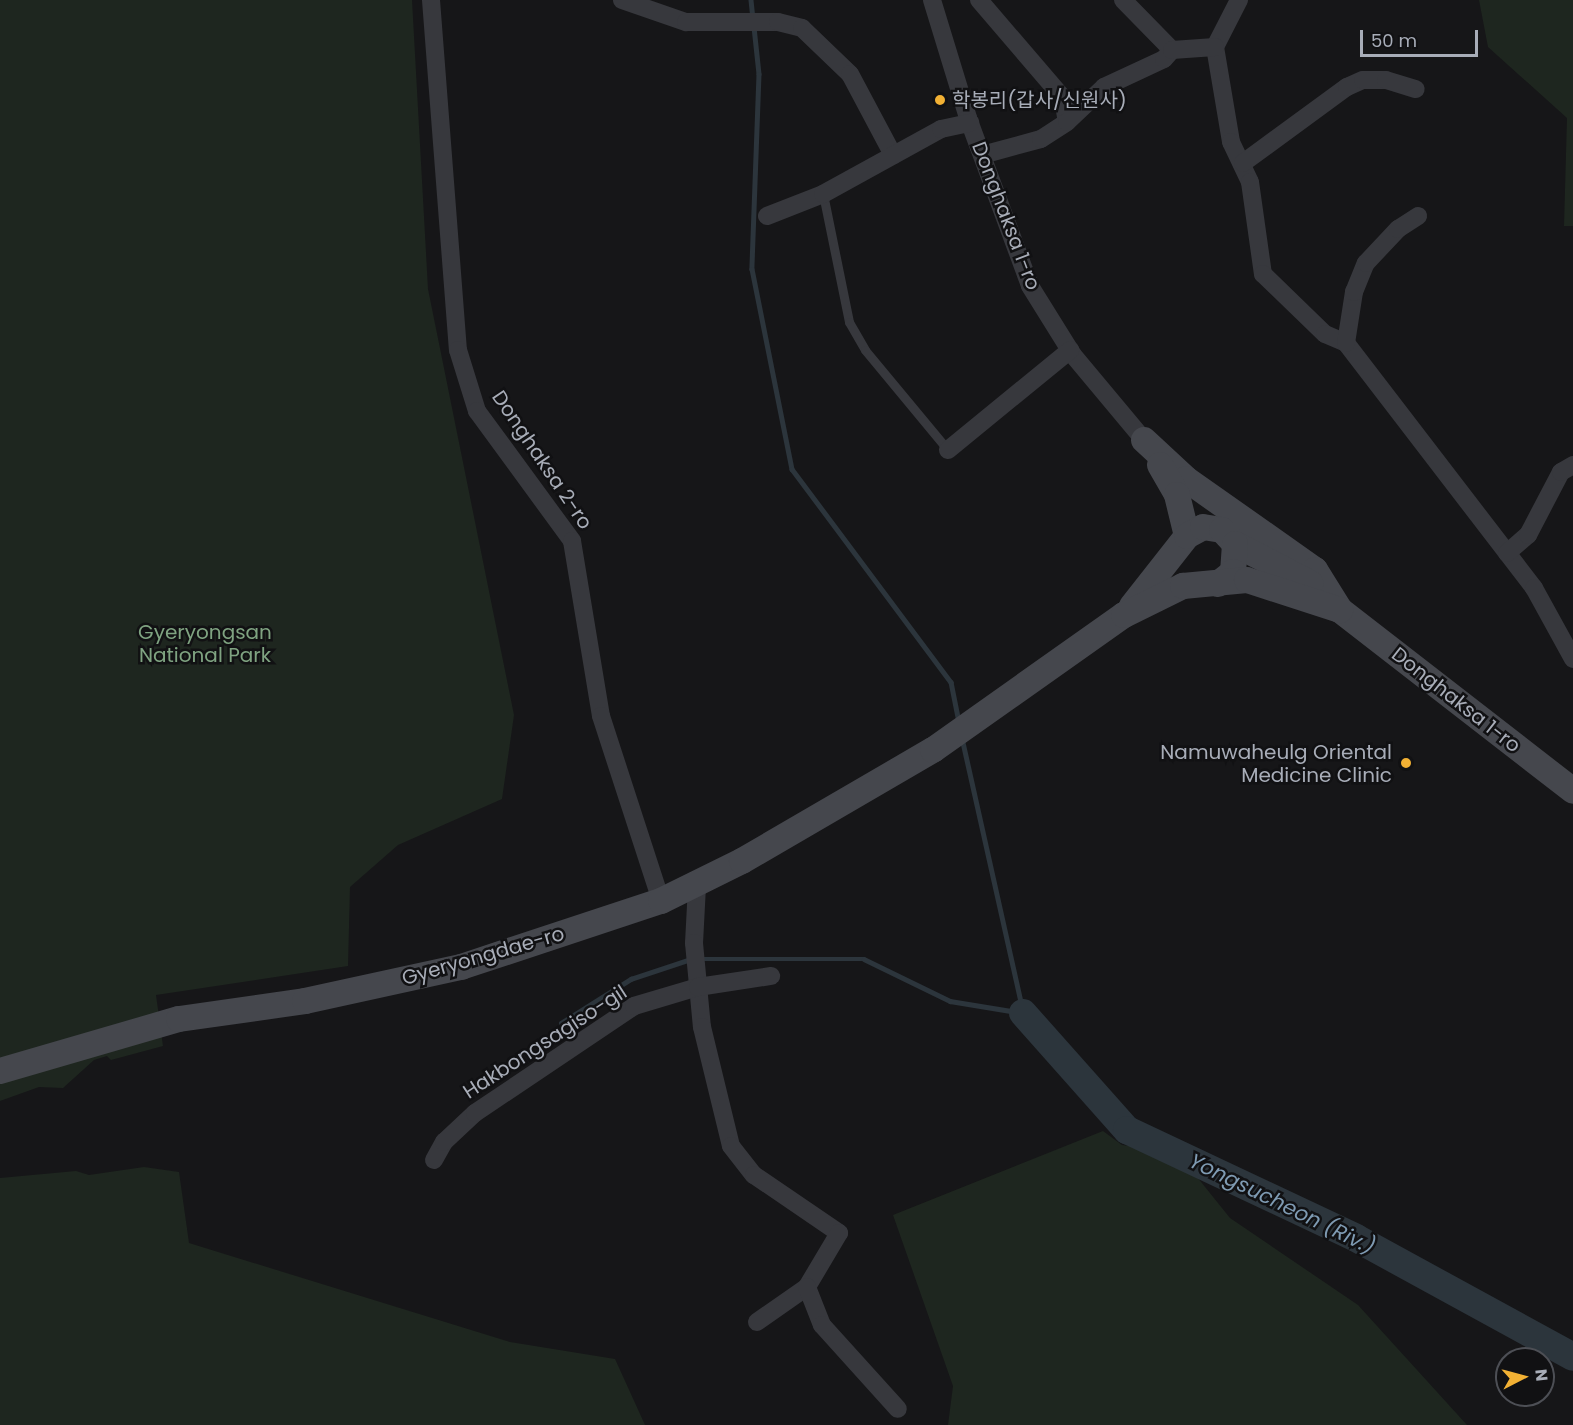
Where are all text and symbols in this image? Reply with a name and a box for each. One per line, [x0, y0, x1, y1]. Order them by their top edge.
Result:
scale bar [1363, 18, 1482, 56]
text: 50 m [1371, 28, 1417, 53]
place label: 학봉리(갑사/신원사) [952, 88, 1127, 112]
marker: 학봉리(갑사/신원사) [933, 93, 947, 107]
street label: Donghaksa 1-ro [967, 138, 1045, 294]
street label: Donghaksa 2-ro [487, 386, 597, 534]
park label: Gyeryongsan National Park [138, 621, 272, 668]
street label: Donghaksa 1-ro [1387, 642, 1525, 758]
place label: Namuwaheulg Oriental Medicine Clinic [1160, 740, 1392, 787]
marker: Namuwaheulg Oriental Medicine Clinic [1397, 754, 1415, 772]
street label: Gyeryongdae-ro [399, 921, 567, 991]
street label: Hakbongsagiso-gil [459, 980, 631, 1104]
water label: Yongsucheon (Riv.) [1185, 1148, 1379, 1260]
north arrow [1495, 1347, 1555, 1407]
text: N [1529, 1368, 1553, 1382]

